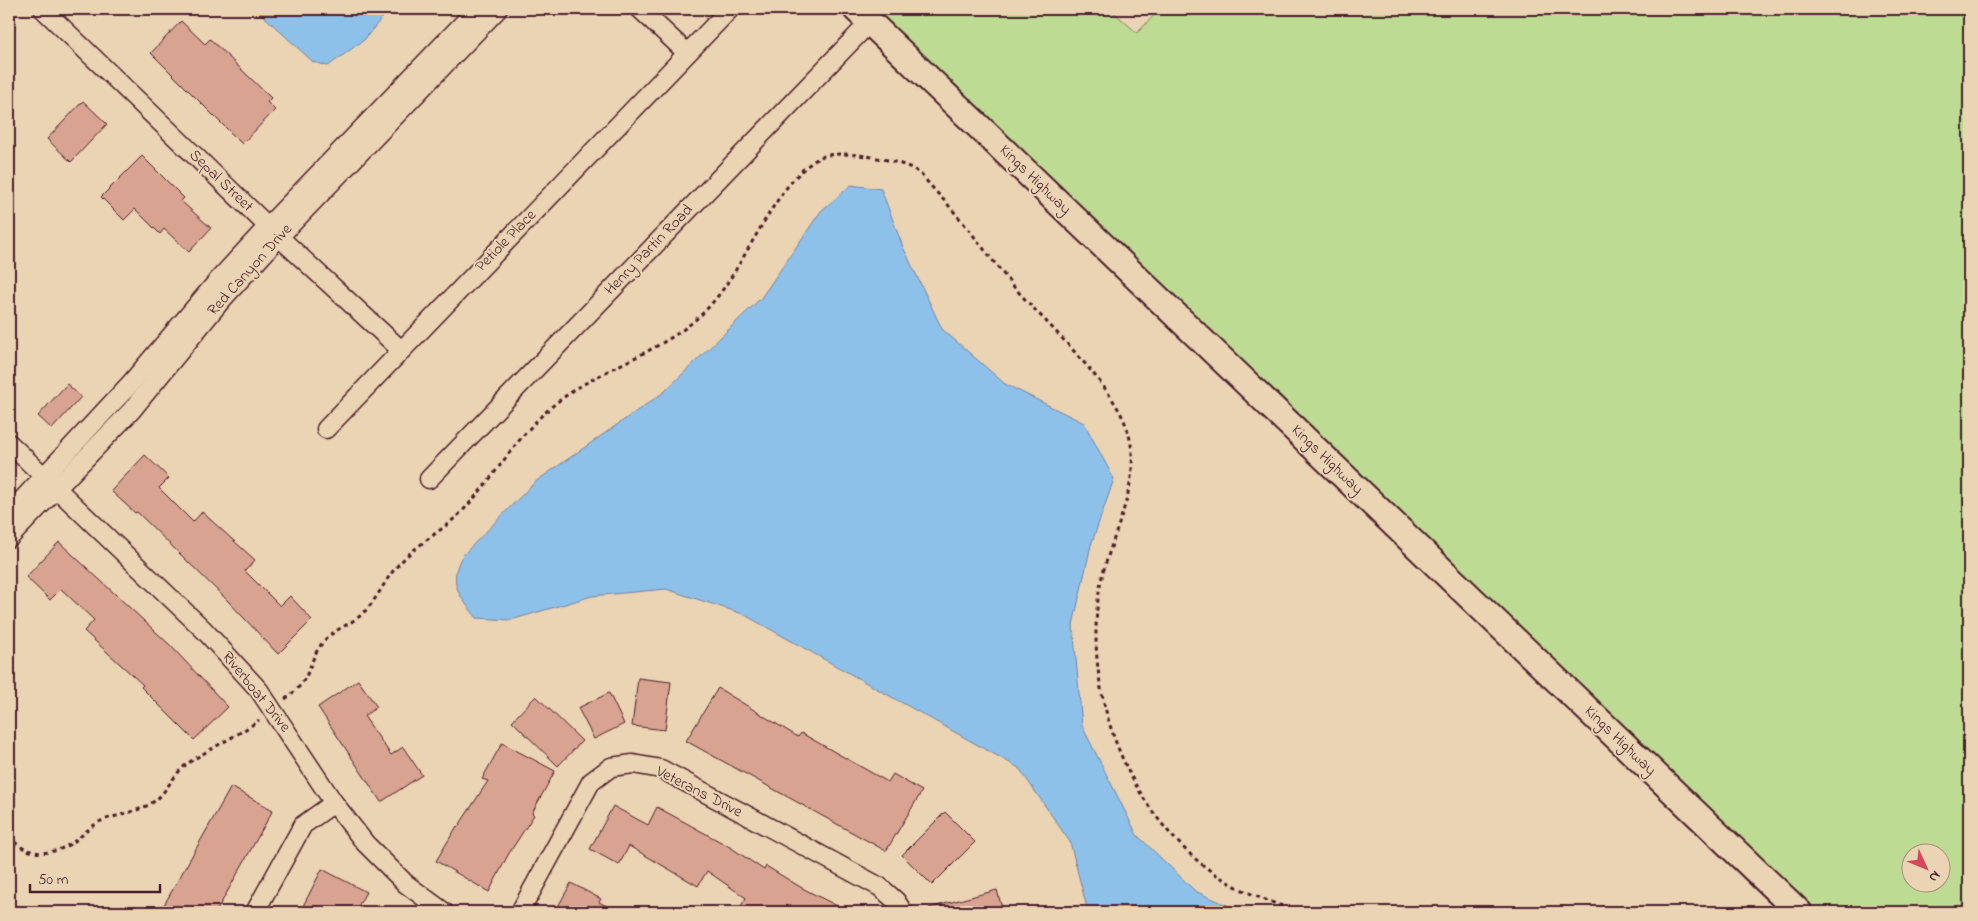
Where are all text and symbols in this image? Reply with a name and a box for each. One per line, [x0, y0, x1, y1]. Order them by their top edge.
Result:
street label: Kings Highway [993, 139, 1077, 221]
street label: Sepal Street [183, 144, 259, 218]
street label: Henry Partin Road [599, 199, 699, 301]
street label: Petiole Place [470, 204, 543, 278]
street label: Red Canyon Drive [202, 218, 299, 322]
street label: Kings Highway [1285, 419, 1369, 501]
street label: Riverboat Drive [216, 646, 297, 739]
street label: Kings Highway [1578, 700, 1662, 782]
street label: Veterans Drive [651, 759, 747, 824]
north arrow [1900, 844, 1950, 894]
scale bar [30, 861, 160, 893]
text: N [1923, 865, 1945, 887]
text: 50 m [38, 869, 69, 891]

